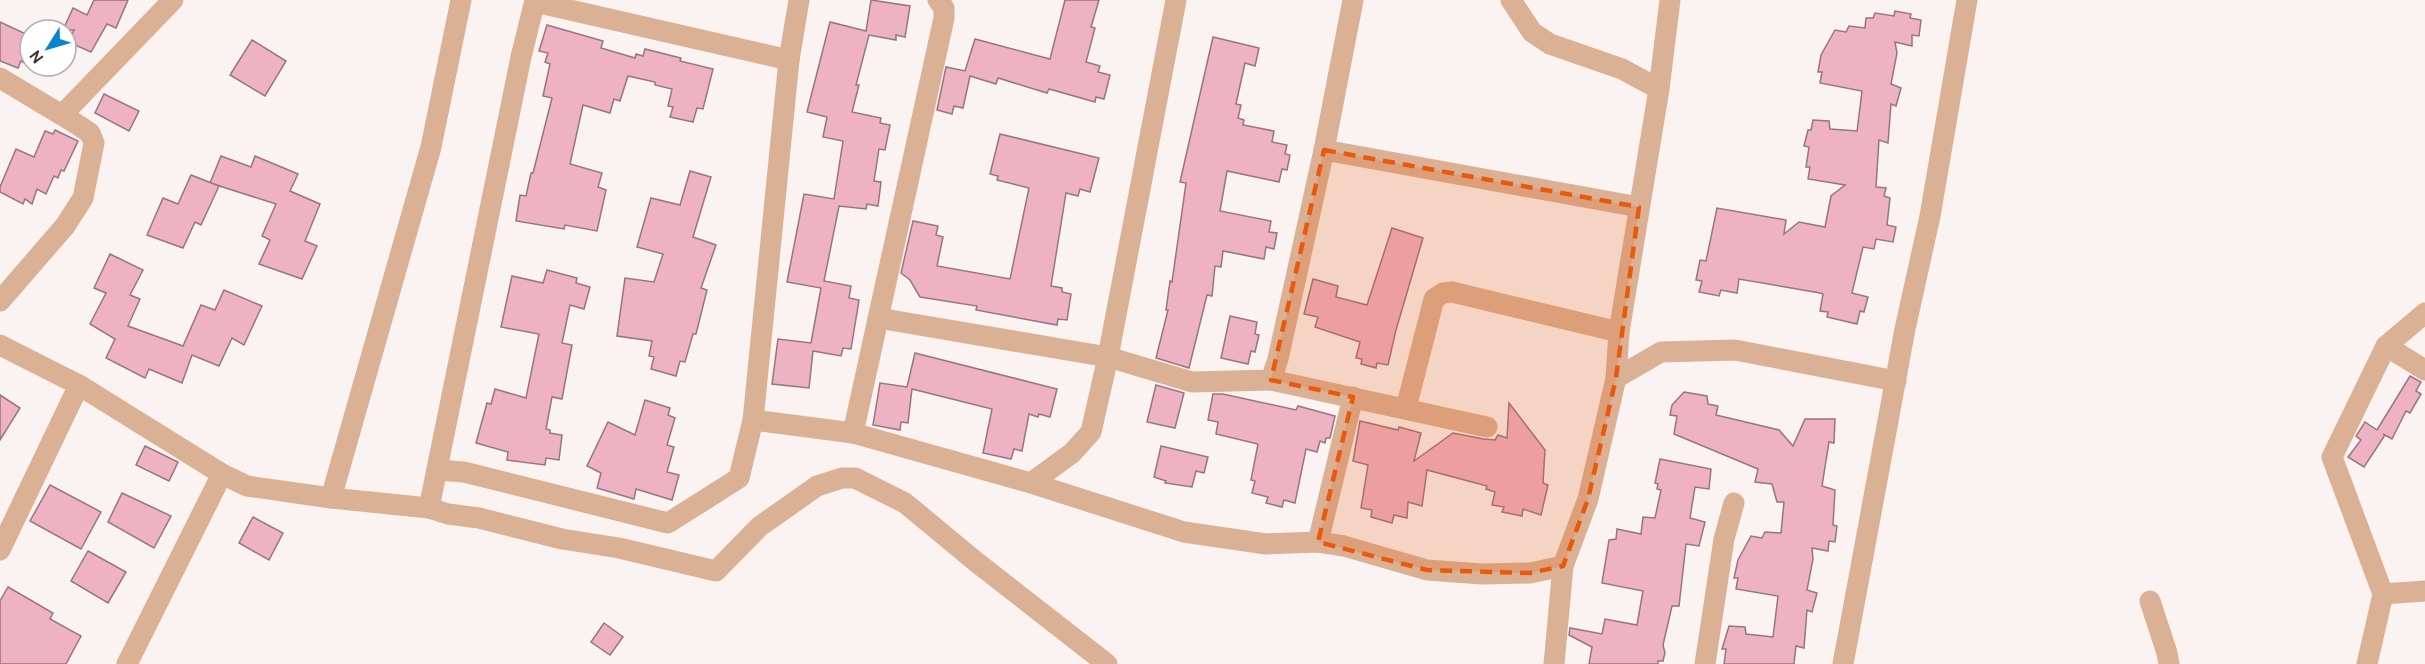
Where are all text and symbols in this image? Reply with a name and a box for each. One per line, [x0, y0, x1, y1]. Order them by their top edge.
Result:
north arrow [18, 18, 78, 78]
text: N [25, 46, 47, 67]

